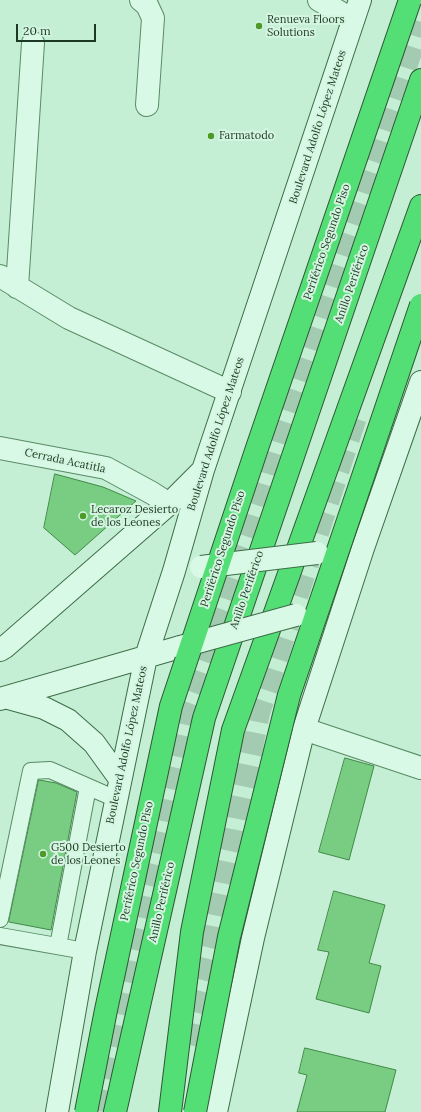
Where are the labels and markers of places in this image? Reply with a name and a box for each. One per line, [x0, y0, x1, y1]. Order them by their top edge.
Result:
place label: Renueva Floors Solutions [267, 13, 345, 39]
marker: Renueva Floors Solutions [254, 21, 264, 31]
place label: Farmatodo [219, 129, 274, 143]
marker: Farmatodo [206, 131, 216, 141]
place label: Lecaroz Desierto de los Leones [91, 503, 178, 529]
marker: Lecaroz Desierto de los Leones [78, 511, 88, 521]
place label: G500 Desierto de los Leones [51, 841, 126, 867]
marker: G500 Desierto de los Leones [38, 849, 48, 859]

